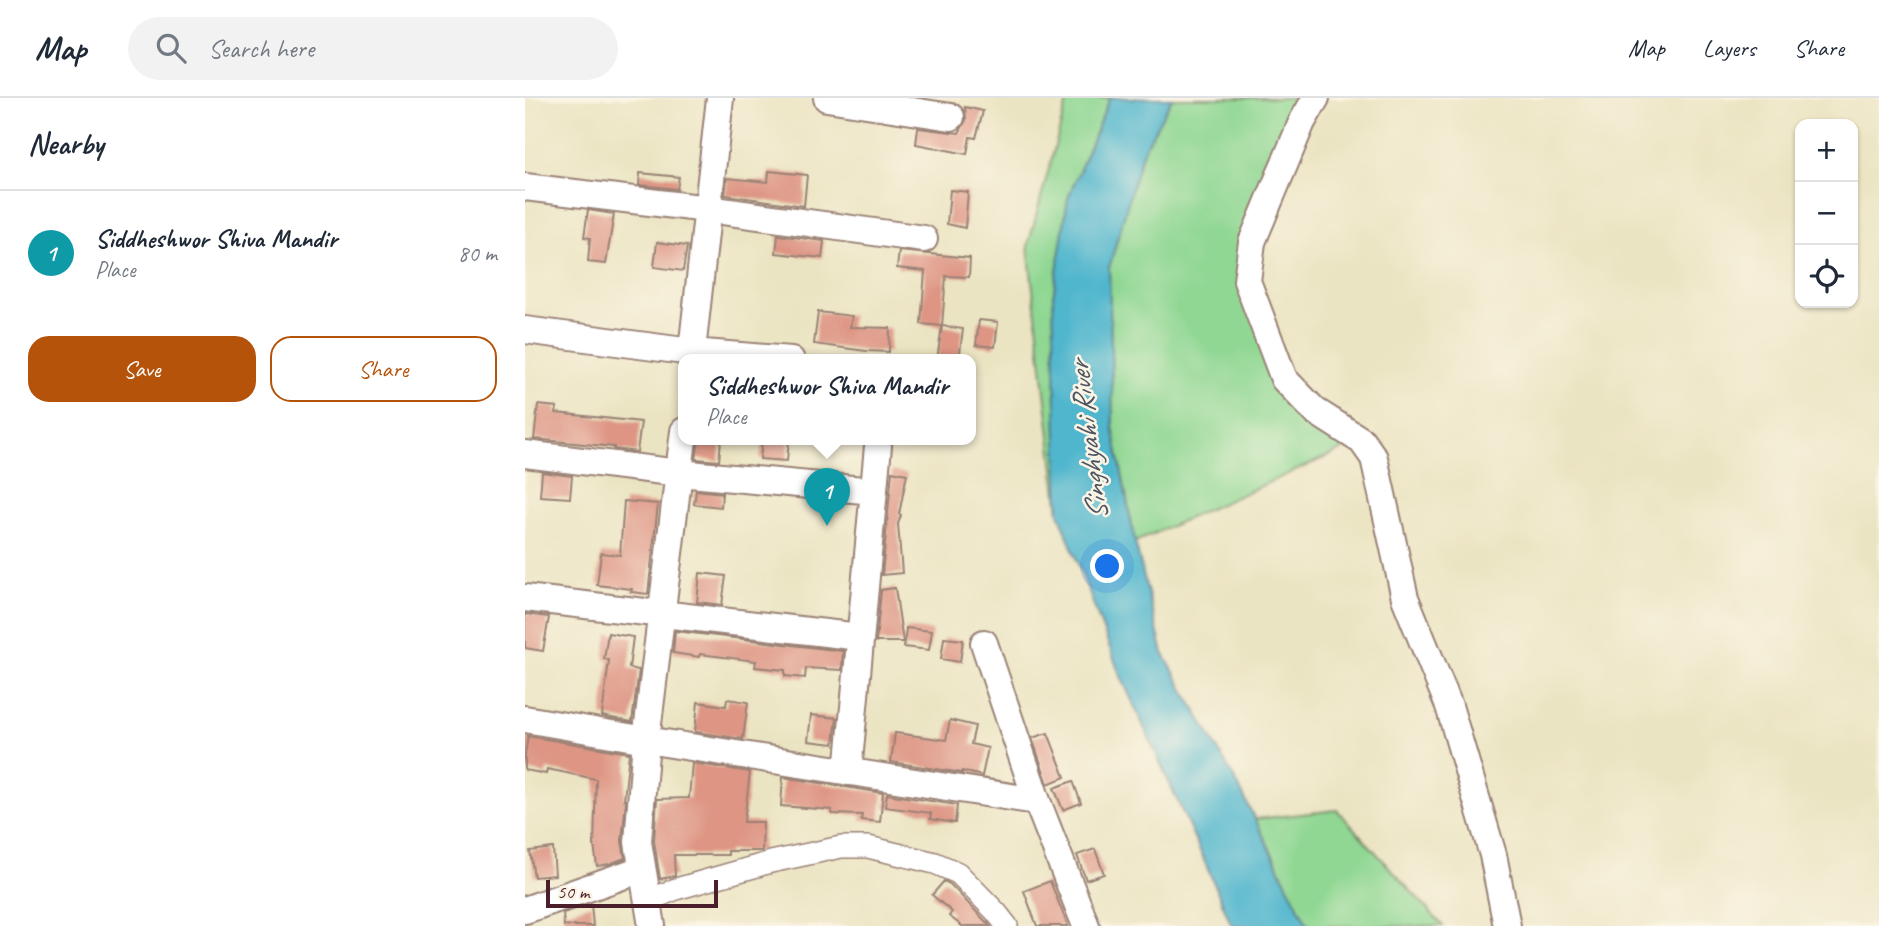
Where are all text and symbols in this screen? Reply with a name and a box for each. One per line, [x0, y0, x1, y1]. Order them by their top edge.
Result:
search box [128, 17, 618, 80]
text: Map [35, 27, 86, 69]
icon: search [152, 29, 190, 67]
text: Search here [208, 32, 314, 65]
text: Map [1628, 33, 1665, 63]
text: Layers [1703, 33, 1756, 63]
text: Share [1794, 33, 1844, 63]
map controls [1795, 119, 1858, 308]
button: + [1795, 119, 1858, 182]
text: Nearby [28, 125, 104, 163]
button: − [1795, 182, 1858, 245]
text: Siddheshwor Shiva Mandir [95, 222, 337, 255]
text: 1 [46, 239, 56, 268]
text: 80 m [458, 239, 497, 268]
button: locate [1795, 245, 1858, 308]
text: Place [95, 255, 135, 284]
button: Save [28, 336, 256, 402]
button: Share [270, 336, 497, 402]
popup [678, 354, 976, 445]
water label: Singhyahi River [1059, 354, 1117, 522]
text: Siddheshwor Shiva Mandir [706, 369, 948, 402]
text: Place [706, 402, 746, 431]
pin: 1 [804, 468, 850, 526]
your location [1090, 549, 1124, 583]
scale bar [546, 877, 717, 909]
text: 50 m [557, 880, 589, 904]

